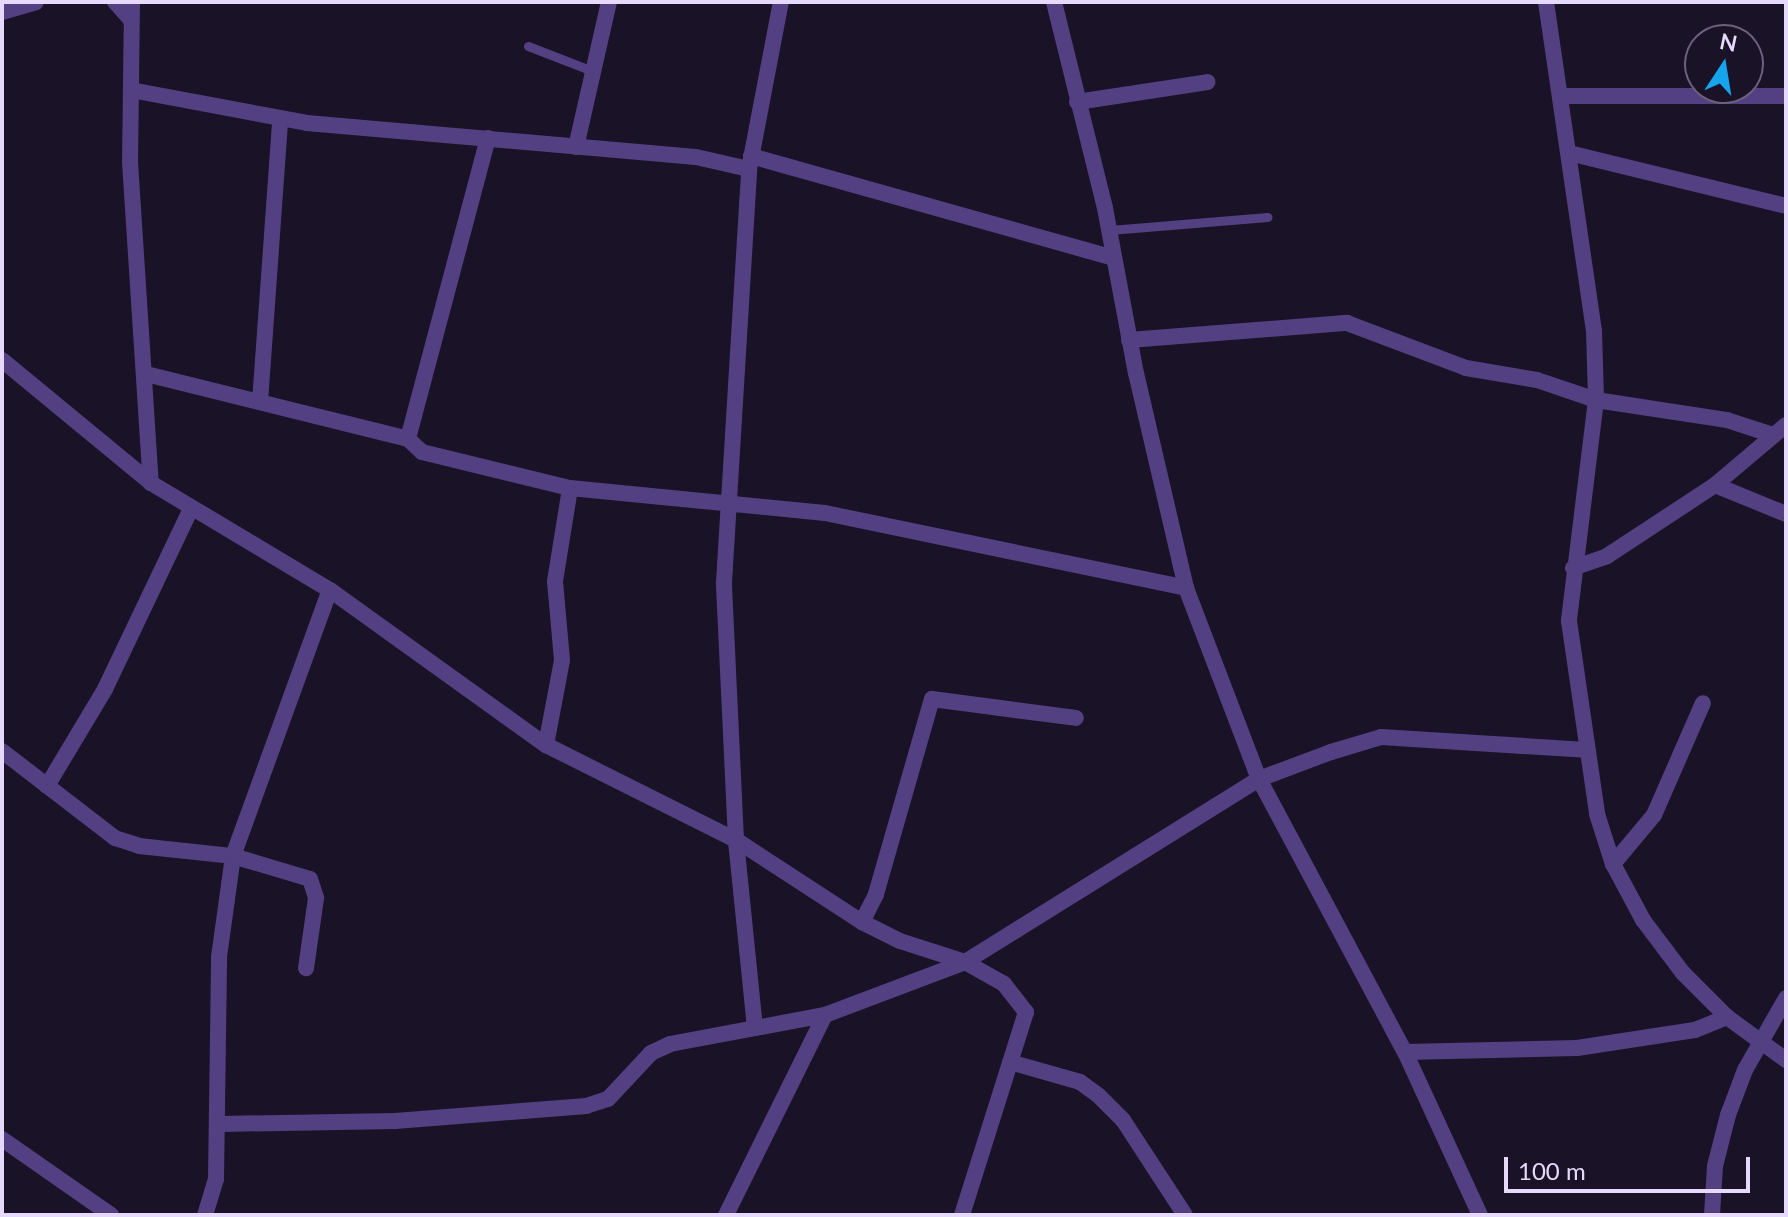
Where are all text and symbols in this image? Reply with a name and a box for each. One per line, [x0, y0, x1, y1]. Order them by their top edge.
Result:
north arrow [1684, 24, 1764, 104]
text: N [1718, 27, 1740, 57]
scale bar [1508, 1141, 1754, 1191]
text: 100 m [1518, 1156, 1586, 1185]

